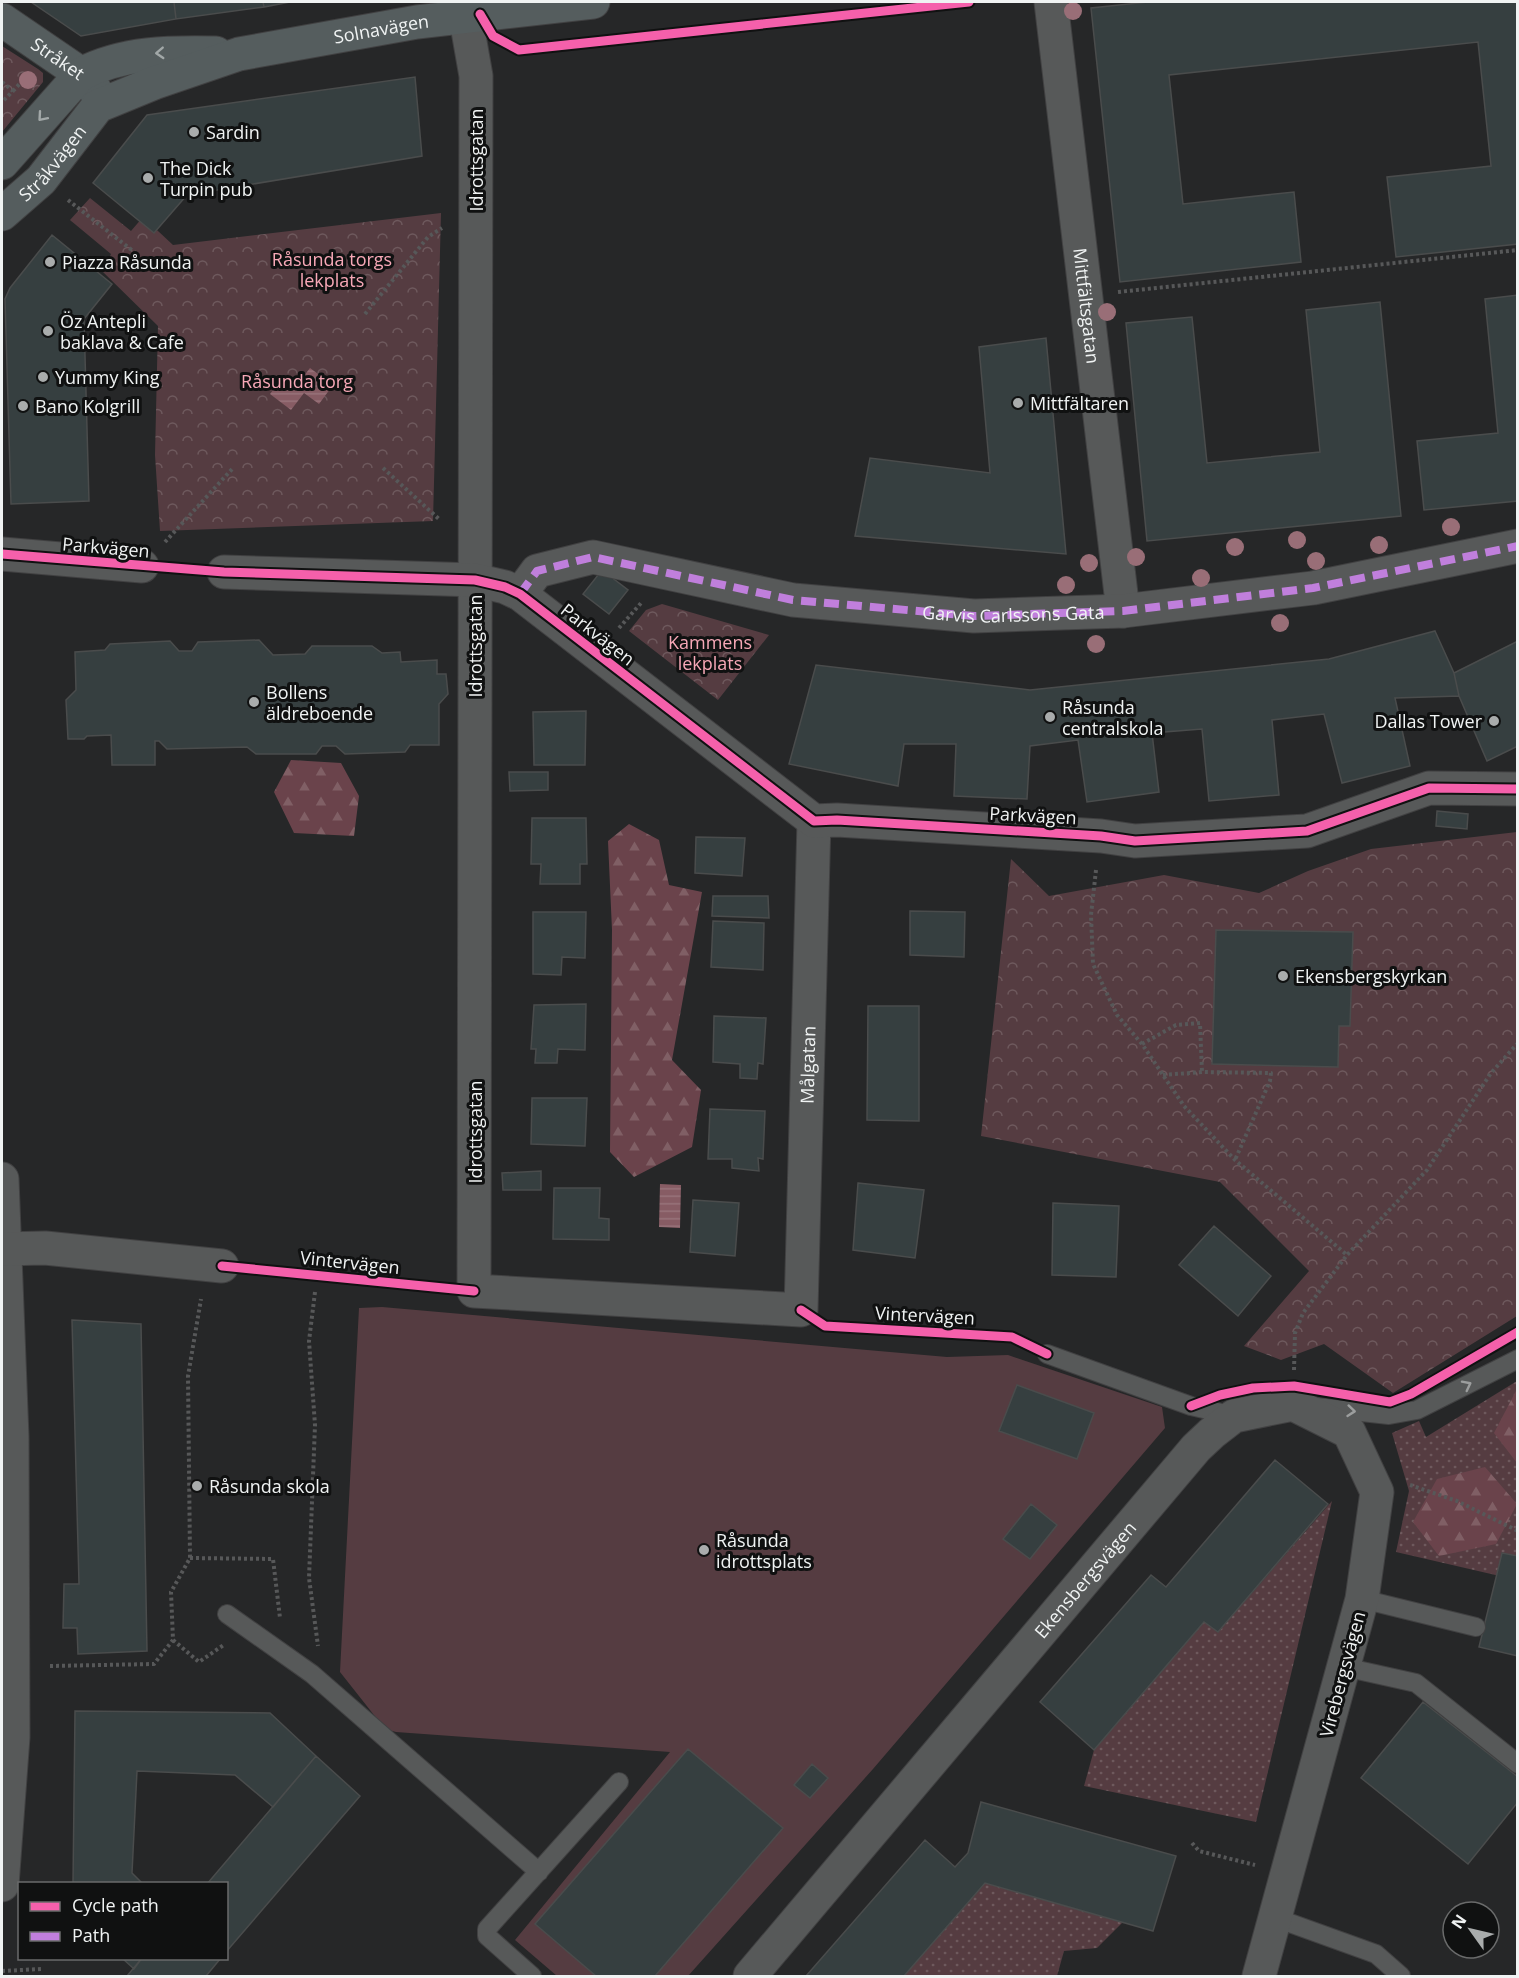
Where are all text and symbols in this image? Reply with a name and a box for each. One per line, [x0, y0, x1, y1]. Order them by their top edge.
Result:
street label: Solnavägen [332, 9, 430, 49]
street label: Stråket [27, 32, 90, 85]
one-way arrow [155, 47, 164, 60]
street label: Idrottsgatan [464, 109, 488, 211]
one-way arrow [38, 110, 49, 120]
street label: Stråkvägen [13, 120, 91, 206]
place label: Sardin [206, 120, 260, 144]
marker: Sardin [187, 125, 201, 139]
place label: The Dick Turpin pub [160, 156, 253, 201]
marker: The Dick Turpin pub [141, 171, 155, 185]
park label: Råsunda torgs lekplats [272, 247, 392, 292]
street label: Mittfältsgatan [1068, 247, 1106, 365]
place label: Piazza Råsunda [62, 250, 192, 274]
marker: Piazza Råsunda [43, 255, 57, 269]
place label: Öz Antepli baklava & Cafe [60, 309, 184, 354]
marker: Öz Antepli baklava & Cafe [41, 324, 55, 338]
place label: Yummy King [55, 365, 160, 389]
park label: Råsunda torg [241, 369, 353, 393]
marker: Yummy King [36, 370, 50, 384]
place label: Mittfältaren [1030, 391, 1129, 415]
place label: Bano Kolgrill [35, 394, 140, 418]
marker: Mittfältaren [1011, 396, 1025, 410]
marker: Bano Kolgrill [16, 399, 30, 413]
street label: Parkvägen [61, 531, 151, 563]
street label: Idrottsgatan [463, 595, 487, 697]
street label: Parkvägen [556, 598, 640, 670]
street label: Garvis Carlssons Gata [921, 599, 1105, 628]
park label: Kammens lekplats [668, 630, 752, 675]
place label: Bollens äldreboende [266, 680, 373, 725]
marker: Bollens äldreboende [247, 695, 261, 709]
place label: Råsunda centralskola [1062, 695, 1164, 740]
place label: Dallas Tower [1374, 709, 1483, 733]
marker: Råsunda centralskola [1043, 710, 1057, 724]
marker: Dallas Tower [1487, 714, 1501, 728]
street label: Parkvägen [989, 801, 1077, 829]
place label: Ekensbergskyrkan [1295, 964, 1447, 988]
marker: Ekensbergskyrkan [1276, 969, 1290, 983]
street label: Målgatan [794, 1025, 821, 1104]
street label: Idrottsgatan [463, 1081, 487, 1183]
street label: Vintervägen [299, 1245, 401, 1279]
street label: Vintervägen [874, 1300, 976, 1330]
one-way arrow [1461, 1380, 1472, 1392]
one-way arrow [1346, 1404, 1355, 1417]
place label: Råsunda skola [209, 1474, 330, 1498]
marker: Råsunda skola [190, 1479, 204, 1493]
street label: Ekensbergsvägen [1029, 1516, 1141, 1643]
place label: Råsunda idrottsplats [716, 1528, 812, 1573]
marker: Råsunda idrottsplats [697, 1543, 711, 1557]
street label: Virebergsvägen [1314, 1608, 1370, 1740]
legend [18, 1882, 228, 1960]
text: Cycle path [72, 1893, 159, 1917]
north arrow [1441, 1900, 1501, 1960]
text: N [1446, 1910, 1471, 1933]
text: Path [72, 1923, 110, 1947]

